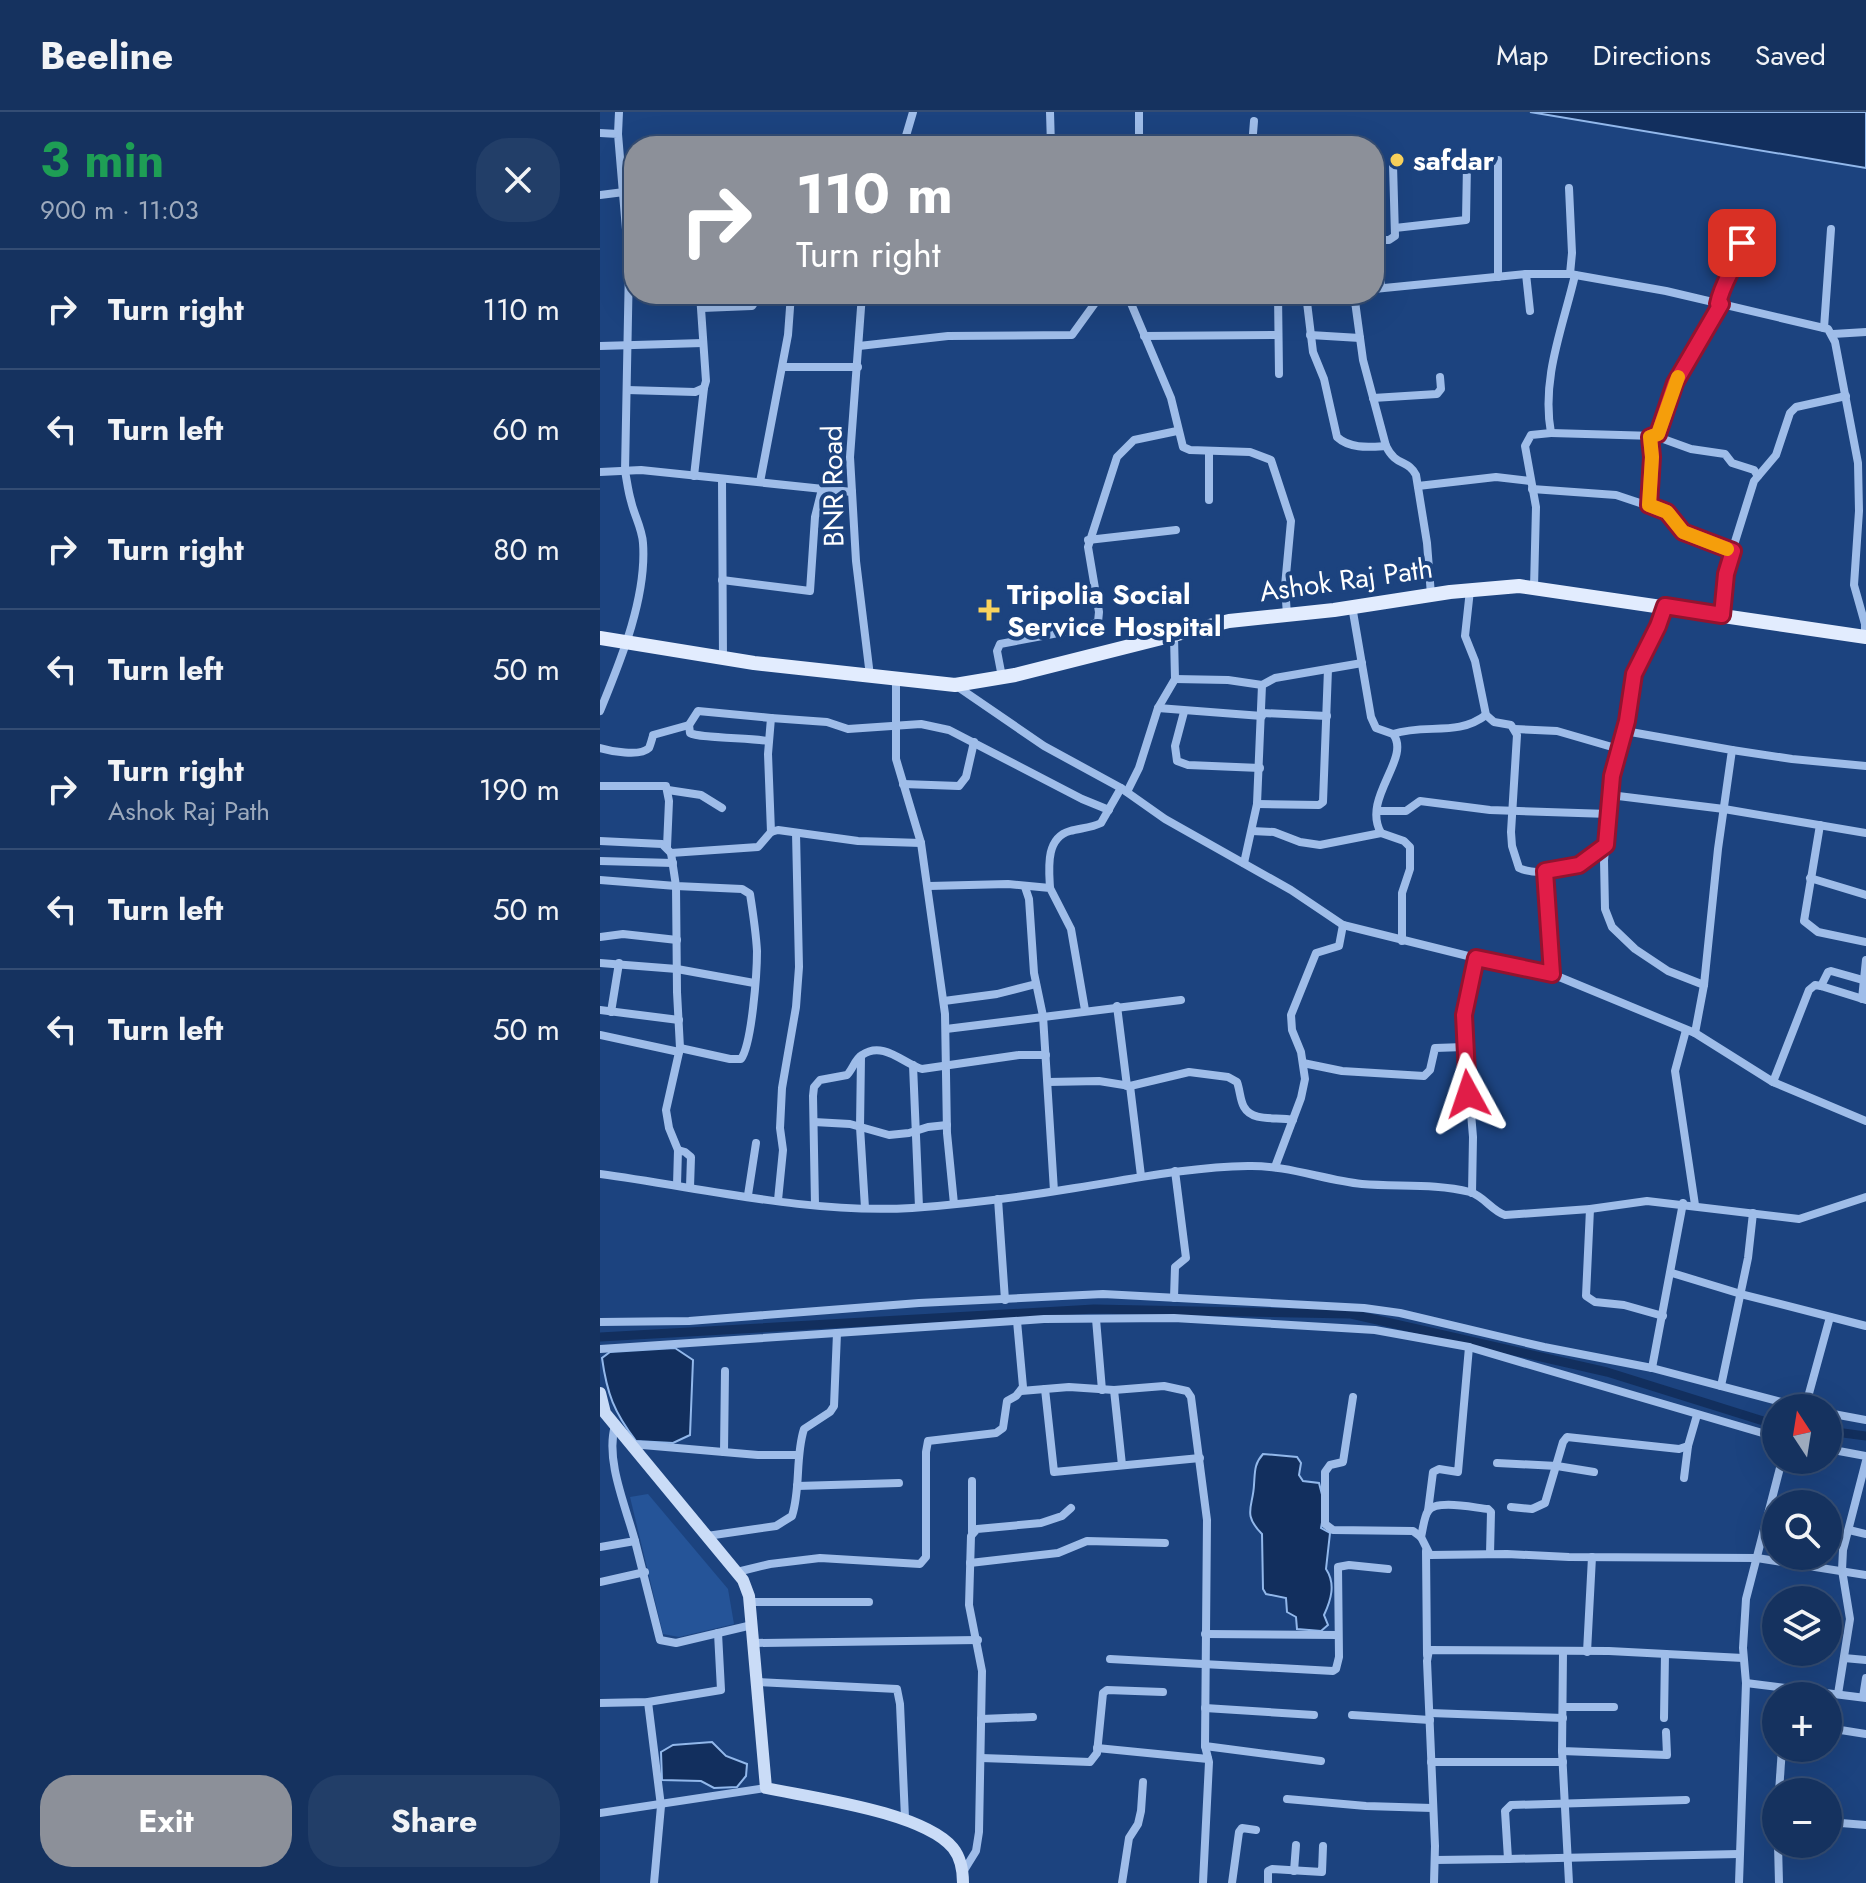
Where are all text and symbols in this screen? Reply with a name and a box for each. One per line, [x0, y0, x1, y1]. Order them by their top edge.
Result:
text: Beeline [40, 28, 173, 83]
text: Map [1496, 35, 1548, 76]
text: Directions [1592, 35, 1711, 76]
text: Saved [1755, 35, 1826, 76]
text: 3 min [40, 126, 164, 195]
button: close [476, 138, 560, 222]
place label: safdar [1413, 140, 1495, 181]
marker: safdar [1388, 151, 1406, 169]
text: 110 m [796, 153, 953, 234]
icon: right [664, 168, 768, 272]
text: 900 m · 11:03 [40, 191, 199, 229]
pin [1708, 209, 1776, 277]
icon: arrive [1720, 221, 1764, 265]
text: Turn right [796, 228, 941, 280]
icon: right [40, 287, 84, 331]
text: Turn right [108, 288, 244, 331]
text: 110 m [483, 288, 560, 331]
icon: left [40, 407, 84, 451]
text: Turn left [108, 408, 223, 451]
text: 60 m [492, 408, 560, 451]
street label: BNR Road [811, 425, 855, 547]
icon: right [40, 527, 84, 571]
text: Turn right [108, 528, 244, 571]
text: 80 m [493, 528, 560, 571]
street label: Ashok Raj Path [1257, 548, 1435, 612]
place label: Tripolia Social Service Hospital [1007, 574, 1222, 647]
marker: Tripolia Social Service Hospital [978, 599, 1000, 621]
icon: left [40, 647, 84, 691]
text: Turn left [108, 648, 223, 691]
text: 50 m [493, 648, 560, 691]
text: Turn right [108, 749, 244, 792]
icon: right [40, 767, 84, 811]
text: 190 m [479, 768, 560, 811]
text: Ashok Raj Path [108, 792, 270, 830]
icon: left [40, 887, 84, 931]
text: Turn left [108, 888, 223, 931]
text: 50 m [493, 888, 560, 931]
icon: left [40, 1007, 84, 1051]
text: Turn left [108, 1008, 223, 1051]
text: 50 m [493, 1008, 560, 1051]
position arrow [1426, 1052, 1510, 1136]
north arrow [1762, 1394, 1842, 1474]
map controls [1762, 1394, 1842, 1858]
button: search [1762, 1490, 1842, 1570]
button: layers [1762, 1586, 1842, 1666]
button: + [1762, 1682, 1842, 1762]
button: Exit [40, 1775, 292, 1867]
button: Share [308, 1775, 560, 1867]
button: − [1762, 1778, 1842, 1858]

